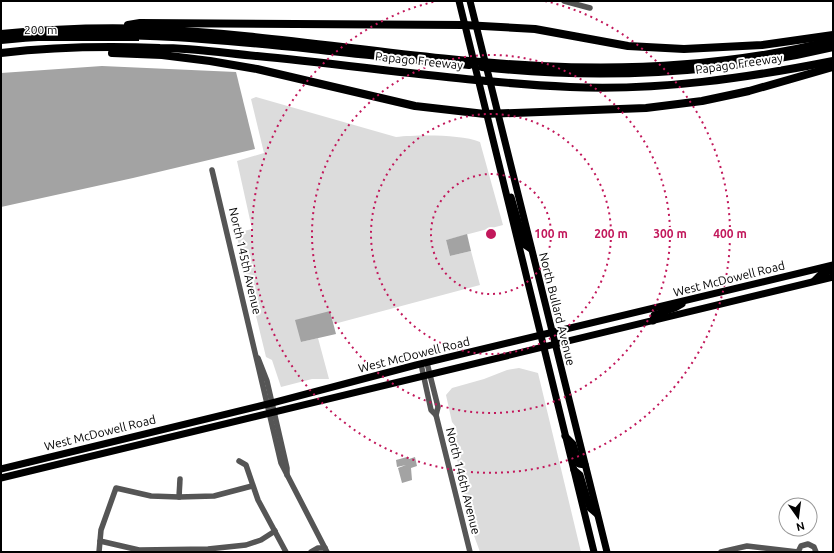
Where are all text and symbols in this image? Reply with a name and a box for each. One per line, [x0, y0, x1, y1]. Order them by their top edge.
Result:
scale bar [18, 16, 138, 42]
text: 200 m [24, 23, 57, 36]
street label: Papago Freeway [374, 49, 464, 72]
street label: Papago Freeway [694, 51, 784, 76]
street label: North 145th Avenue [227, 206, 264, 316]
centre of rings [484, 227, 498, 241]
text: 100 m [534, 227, 568, 240]
text: 200 m [594, 227, 628, 240]
text: 300 m [653, 227, 687, 240]
text: 400 m [713, 227, 747, 240]
street label: North Bullard Avenue [537, 251, 578, 367]
street label: West McDowell Road [672, 258, 786, 299]
street label: West McDowell Road [357, 334, 471, 375]
street label: West McDowell Road [43, 412, 157, 453]
street label: North 146th Avenue [444, 426, 483, 536]
north arrow [778, 497, 818, 537]
text: N [795, 520, 806, 534]

